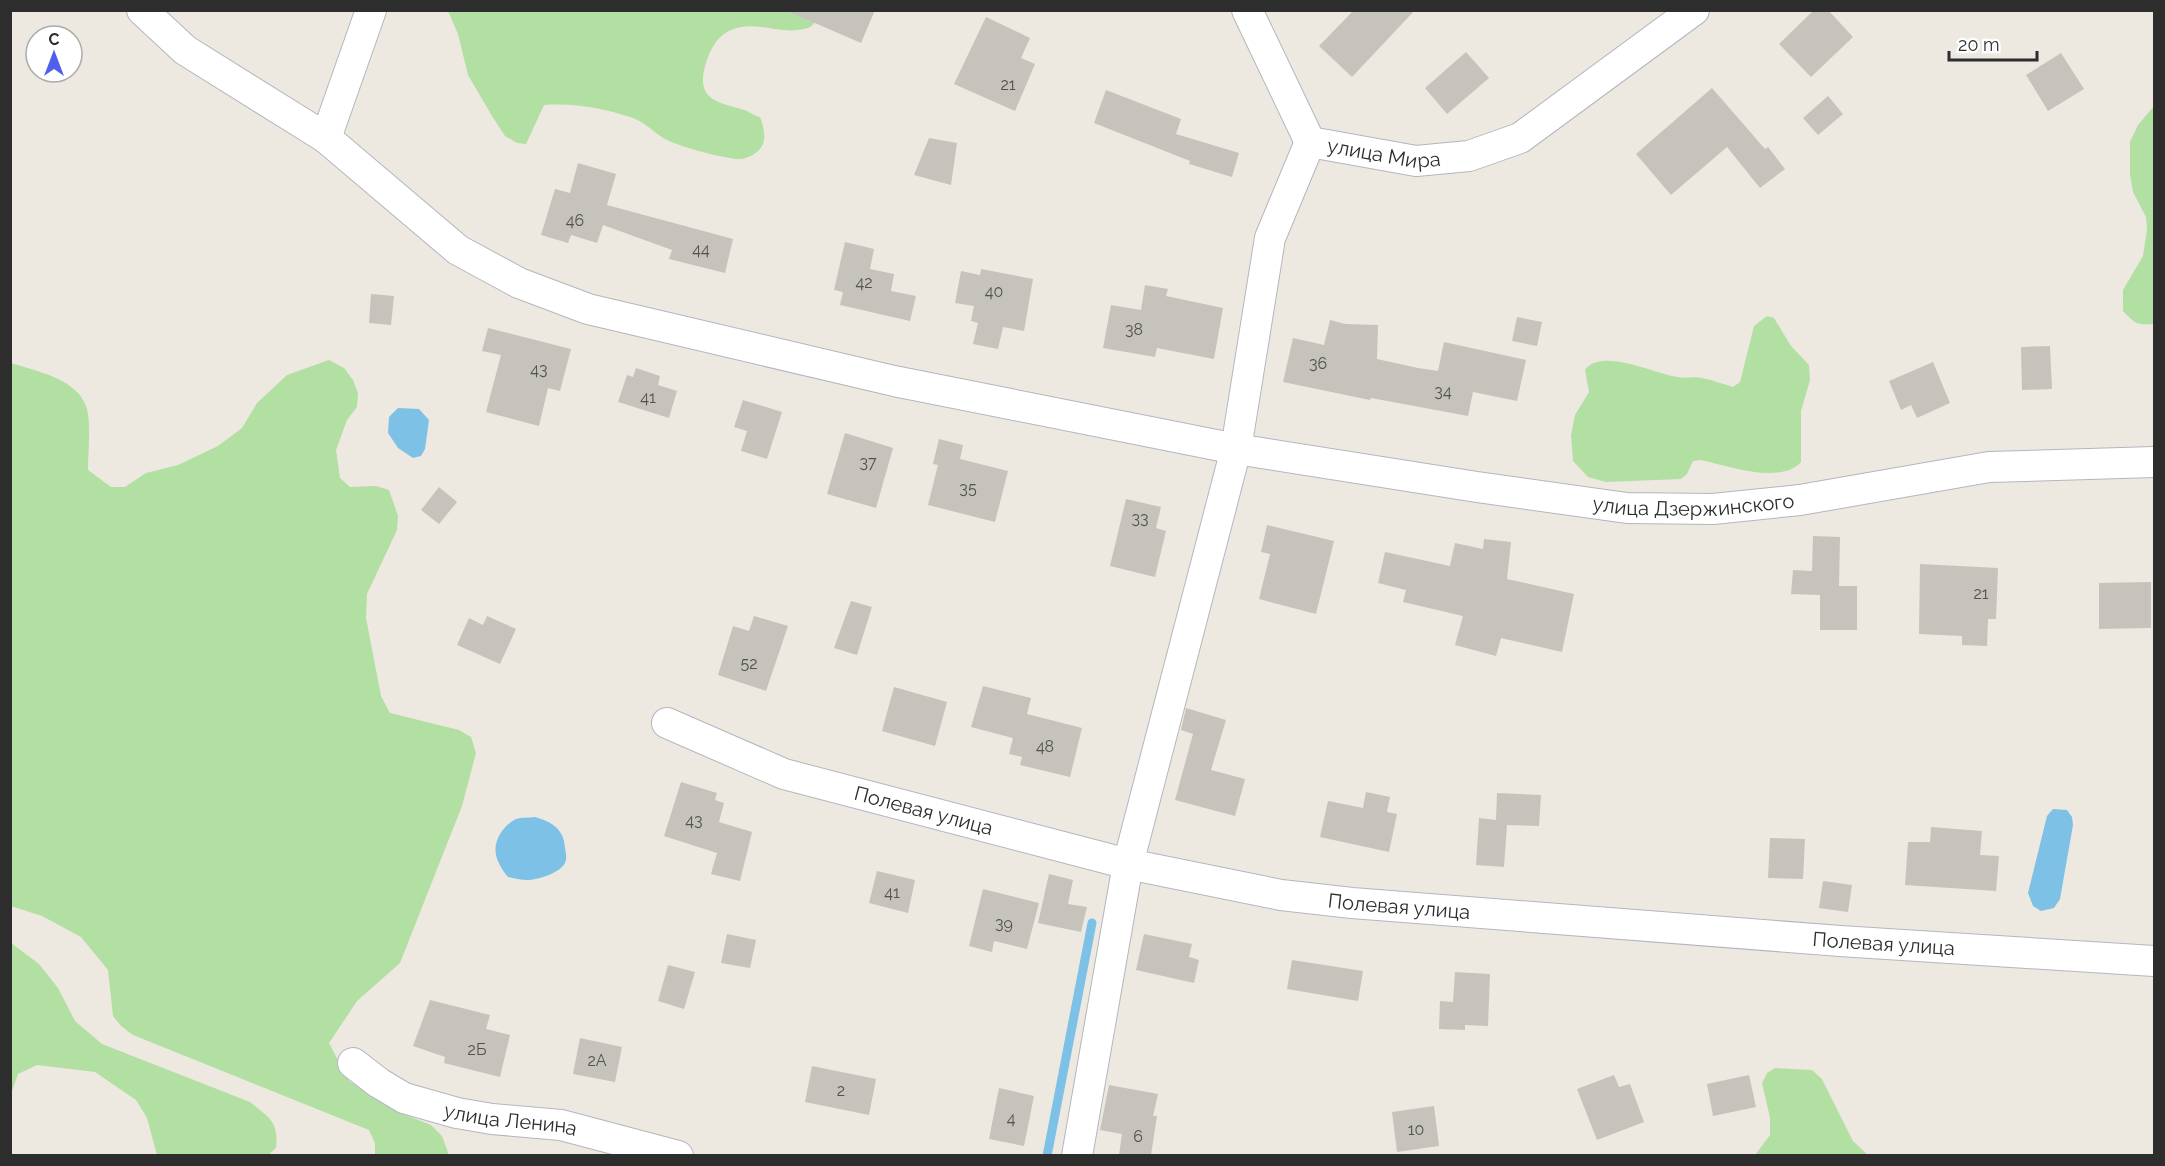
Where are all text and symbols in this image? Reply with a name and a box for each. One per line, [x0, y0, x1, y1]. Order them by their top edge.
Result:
north arrow [24, 24, 84, 84]
scale bar [1949, 24, 2038, 62]
text: С [49, 30, 60, 49]
text: 20 m [1958, 34, 2000, 55]
house number: 21 [1000, 75, 1016, 94]
street label: улица Мира [1325, 133, 1442, 173]
house number: 46 [566, 211, 584, 230]
house number: 44 [692, 240, 710, 259]
house number: 42 [855, 273, 873, 292]
house number: 40 [985, 282, 1003, 301]
house number: 38 [1125, 320, 1143, 339]
house number: 36 [1309, 354, 1327, 373]
house number: 43 [530, 360, 548, 379]
house number: 34 [1434, 382, 1452, 401]
house number: 41 [640, 388, 656, 407]
house number: 37 [859, 453, 877, 472]
house number: 35 [959, 479, 977, 498]
street label: улица Дзержинского [1591, 489, 1795, 521]
house number: 33 [1131, 509, 1149, 528]
house number: 21 [1973, 584, 1989, 603]
house number: 52 [740, 654, 758, 673]
house number: 48 [1036, 737, 1054, 756]
street label: Полевая улица [852, 781, 996, 840]
house number: 43 [685, 811, 703, 830]
house number: 41 [884, 883, 900, 902]
street label: Полевая улица [1327, 888, 1471, 924]
house number: 39 [995, 914, 1013, 933]
street label: Полевая улица [1812, 927, 1956, 960]
house number: 2Б [468, 1040, 486, 1059]
house number: 2А [587, 1051, 607, 1070]
house number: 2 [837, 1081, 845, 1100]
street label: улица Ленина [441, 1098, 580, 1141]
house number: 4 [1007, 1109, 1016, 1128]
house number: 10 [1408, 1120, 1424, 1139]
house number: 6 [1133, 1127, 1143, 1146]

